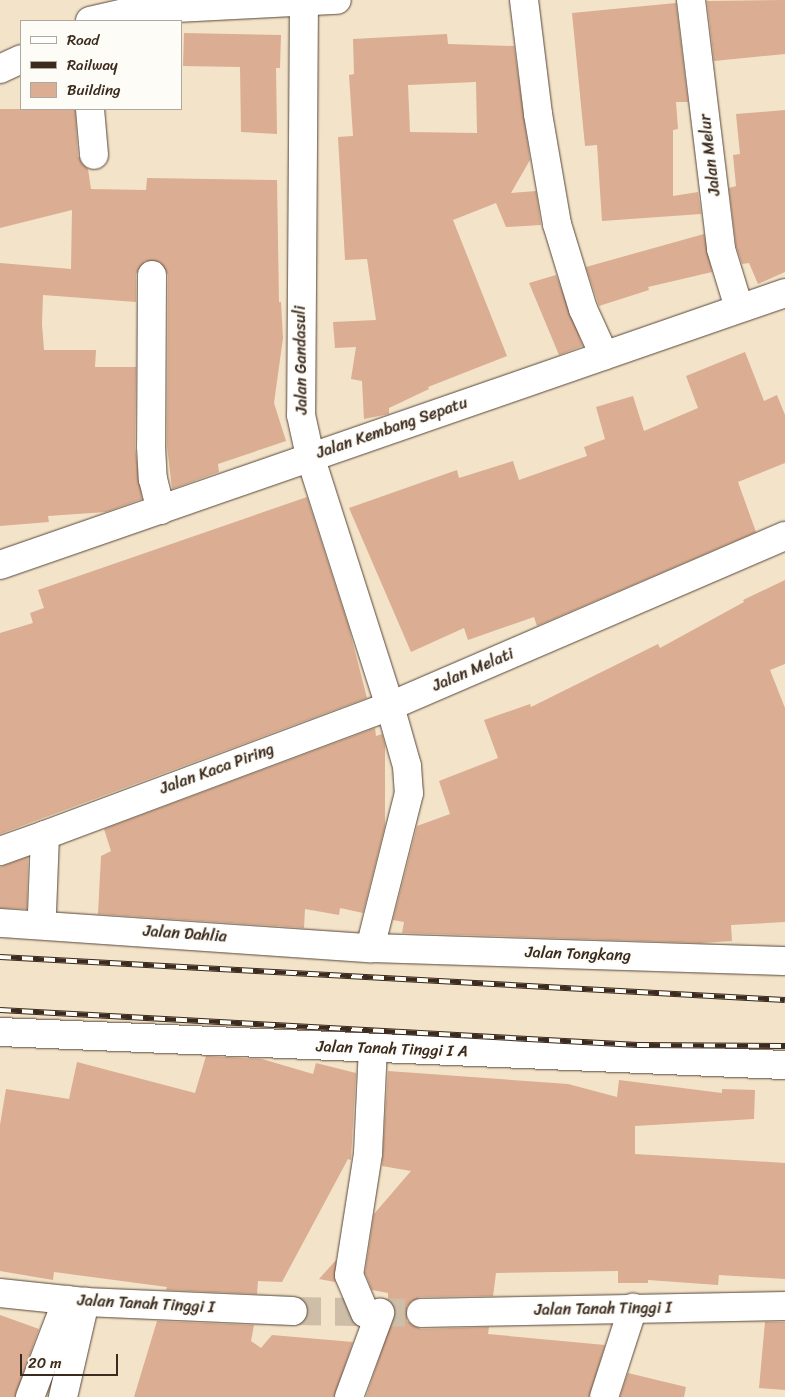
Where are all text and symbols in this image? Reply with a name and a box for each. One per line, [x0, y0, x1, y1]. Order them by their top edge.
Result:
legend [20, 20, 182, 110]
text: Road [67, 27, 99, 53]
text: Railway [67, 52, 118, 78]
text: Building [67, 77, 121, 103]
street label: Jalan Melur [695, 113, 725, 197]
street label: Jalan Gandasuli [290, 306, 312, 414]
street label: Jalan Kembang Sepatu [314, 393, 470, 463]
street label: Jalan Melati [430, 644, 516, 696]
street label: Jalan Kaca Piring [157, 739, 277, 799]
street label: Jalan Dahlia [142, 921, 228, 947]
street label: Jalan Tongkang [524, 943, 632, 965]
street label: Jalan Tanah Tinggi I A [315, 1037, 469, 1061]
street label: Jalan Tanah Tinggi I [76, 1291, 216, 1317]
street label: Jalan Tanah Tinggi I [534, 1298, 672, 1320]
scale bar [22, 1344, 120, 1376]
text: 20 m [28, 1350, 62, 1376]

